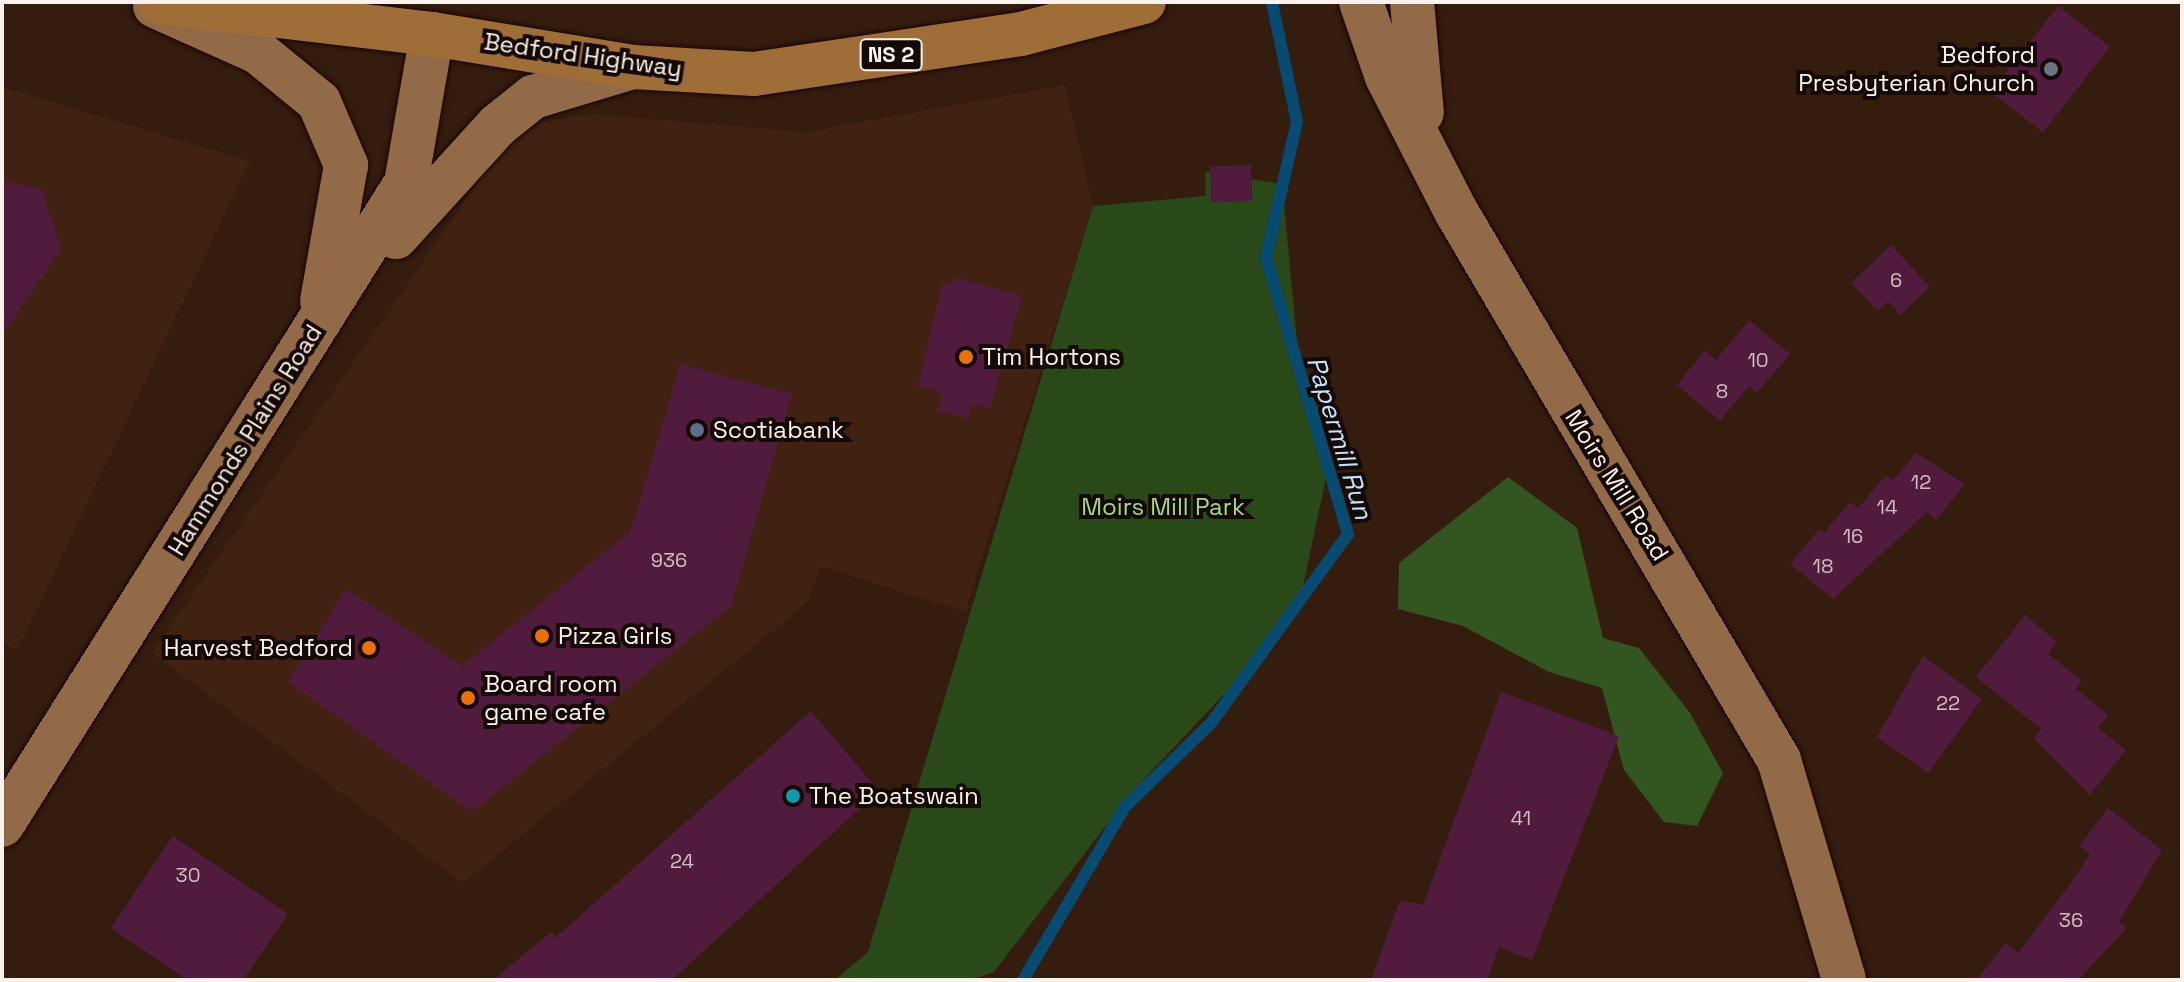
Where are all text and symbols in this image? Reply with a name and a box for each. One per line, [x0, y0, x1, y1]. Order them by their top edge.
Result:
street label: Bedford Highway [482, 27, 684, 83]
road number: NS 2 [859, 37, 923, 73]
place label: Bedford Presbyterian Church [1798, 41, 2035, 97]
marker: Bedford Presbyterian Church [2042, 60, 2060, 78]
house number: 6 [1890, 268, 1902, 292]
street label: Hammonds Plains Road [162, 319, 328, 561]
place label: Tim Hortons [982, 343, 1121, 371]
marker: Tim Hortons [957, 348, 975, 366]
house number: 10 [1747, 348, 1769, 372]
water label: Papermill Run [1299, 353, 1379, 523]
house number: 8 [1716, 379, 1728, 403]
street label: Moirs Mill Road [1559, 404, 1675, 566]
place label: Scotiabank [713, 416, 844, 444]
marker: Scotiabank [688, 421, 706, 439]
house number: 12 [1911, 470, 1931, 494]
park label: Moirs Mill Park [1081, 493, 1245, 521]
house number: 14 [1877, 495, 1897, 519]
house number: 16 [1843, 524, 1863, 548]
house number: 936 [651, 548, 687, 572]
house number: 18 [1813, 554, 1833, 578]
place label: Pizza Girls [558, 622, 673, 650]
marker: Pizza Girls [533, 627, 551, 645]
place label: Harvest Bedford [164, 634, 353, 662]
marker: Harvest Bedford [360, 639, 378, 657]
place label: Board room game cafe [484, 670, 618, 726]
marker: Board room game cafe [459, 689, 477, 707]
house number: 22 [1936, 691, 1960, 715]
place label: The Boatswain [809, 782, 979, 810]
marker: The Boatswain [784, 787, 802, 805]
house number: 41 [1511, 806, 1531, 830]
house number: 24 [670, 849, 694, 873]
house number: 30 [176, 863, 200, 887]
house number: 36 [2059, 908, 2083, 932]

